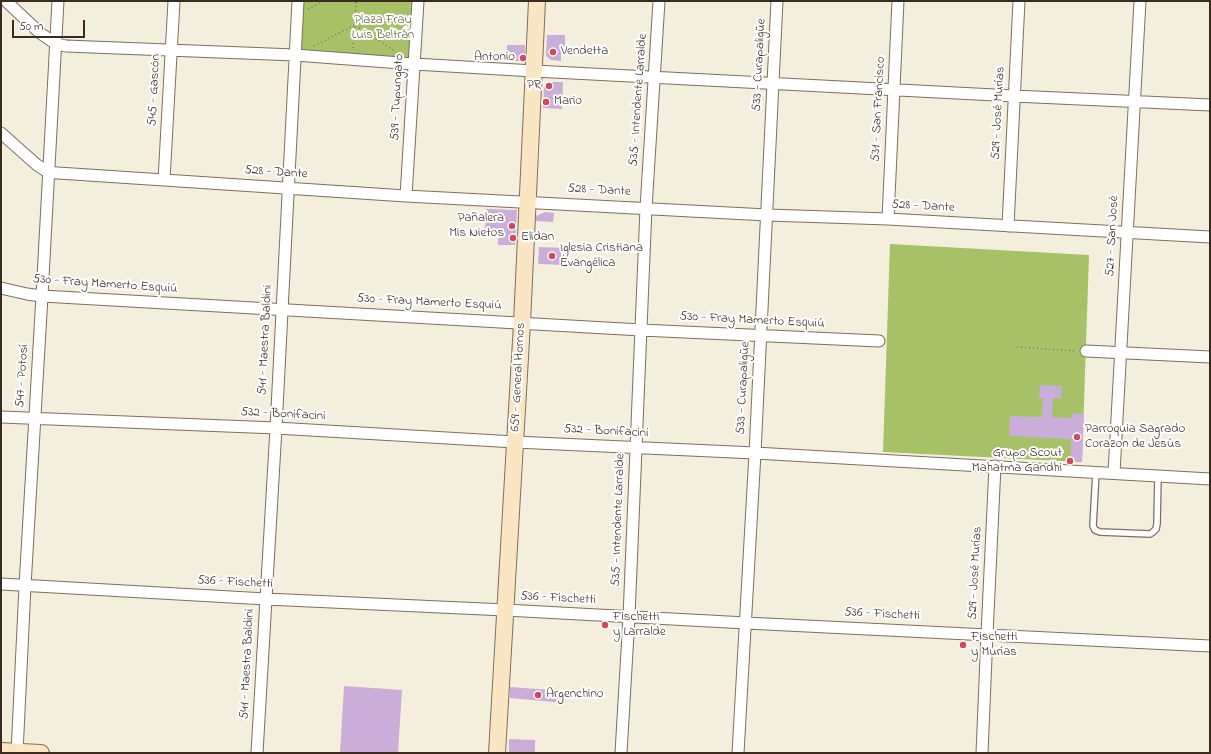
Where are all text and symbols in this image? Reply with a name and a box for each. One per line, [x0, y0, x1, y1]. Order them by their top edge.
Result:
scale bar [14, 12, 87, 38]
park label: Plaza Fray Luis Beltrán [352, 13, 414, 44]
text: 50 m [19, 18, 43, 36]
street label: 533 - Curapaligüe [750, 18, 770, 112]
street label: 535 - Intendente Larralde [627, 33, 651, 167]
place label: Vendetta [561, 44, 608, 60]
marker: Vendetta [548, 47, 558, 57]
place label: Antonio [474, 50, 515, 66]
street label: 545 - Gascón [145, 53, 165, 127]
street label: 539 - Tupungato [388, 53, 408, 141]
marker: Antonio [518, 53, 528, 63]
street label: 531 - San Francisco [868, 56, 890, 162]
street label: 529 - José Murías [989, 66, 1009, 160]
place label: PR [527, 78, 541, 94]
marker: PR [544, 81, 554, 91]
place label: Mario [554, 94, 582, 110]
marker: Mario [541, 97, 551, 107]
street label: 528 - Dante [244, 163, 308, 183]
street label: 528 - Dante [567, 182, 631, 200]
street label: 527 - San José [1103, 195, 1123, 277]
street label: 528 - Dante [891, 198, 955, 216]
place label: Pañalera Mis Nietos [449, 211, 504, 242]
marker: Pañalera Mis Nietos [507, 221, 517, 231]
place label: Elidan [521, 230, 554, 246]
marker: Elidan [508, 233, 518, 243]
place label: Iglesia Cristiana Evangélica [560, 241, 643, 272]
marker: Iglesia Cristiana Evangélica [547, 251, 557, 261]
street label: 530 - Fray Mamerto Esquiú [32, 272, 178, 298]
street label: 541 - Maestra Baldini [255, 284, 277, 396]
street label: 530 - Fray Mamerto Esquiú [356, 291, 502, 315]
street label: 530 - Fray Mamerto Esquiú [679, 309, 825, 333]
street label: 659 - General Hornos [508, 322, 530, 432]
street label: 533 - Curapaligüe [734, 341, 754, 435]
street label: 547 - Potosí [13, 344, 33, 408]
street label: 532 - Bonifacini [240, 405, 326, 425]
street label: 532 - Bonifacini [563, 422, 649, 442]
place label: Parroquia Sagrado Corazon de Jesús [1085, 422, 1185, 453]
marker: Parroquia Sagrado Corazon de Jesús [1072, 432, 1082, 442]
place label: Grupo Scout Mahatma Gandhi [972, 446, 1062, 477]
street label: 535 - Intendente Larralde [609, 453, 629, 587]
marker: Grupo Scout Mahatma Gandhi [1065, 456, 1075, 466]
street label: 529 - José Murías [966, 526, 986, 620]
street label: 536 - Fischetti [197, 573, 273, 593]
street label: 536 - Fischetti [520, 589, 596, 609]
street label: 536 - Fischetti [844, 605, 920, 625]
street label: 541 - Maestra Baldini [237, 608, 259, 720]
place label: Fischetti y Larralde [613, 610, 666, 641]
marker: Fischetti y Larralde [600, 620, 610, 630]
place label: Fischetti y Murías [971, 630, 1017, 661]
marker: Fischetti y Murías [958, 640, 968, 650]
place label: Argenchino [546, 687, 604, 703]
marker: Argenchino [533, 690, 543, 700]

